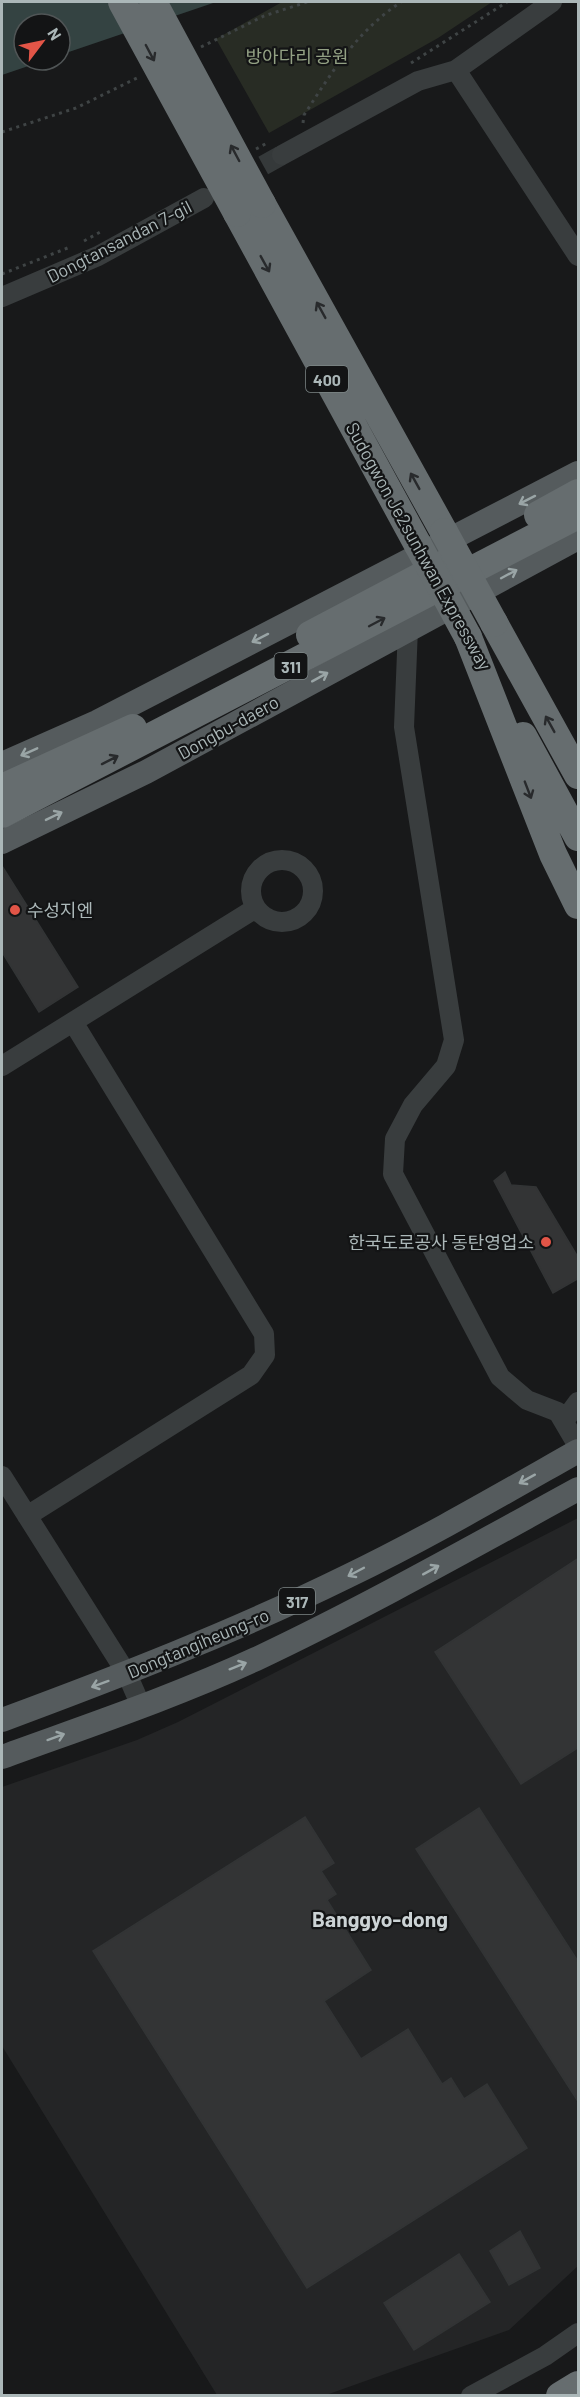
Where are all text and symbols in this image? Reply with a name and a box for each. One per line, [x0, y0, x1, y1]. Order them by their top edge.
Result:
north arrow [12, 12, 72, 72]
text: N [44, 24, 66, 43]
one-way arrow [144, 44, 156, 61]
park label: 방아다리 공원 [246, 45, 348, 67]
one-way arrow [229, 144, 240, 162]
street label: Dongtansandan 7-gil [43, 195, 195, 287]
one-way arrow [260, 255, 271, 273]
one-way arrow [315, 302, 327, 319]
road number: 400 [306, 366, 348, 392]
street label: Sudogwon Je2sunhwan Expressway [342, 418, 496, 674]
one-way arrow [409, 472, 421, 489]
one-way arrow [518, 495, 536, 506]
one-way arrow [500, 567, 518, 579]
one-way arrow [367, 616, 385, 627]
one-way arrow [252, 632, 269, 644]
road number: 311 [274, 653, 308, 679]
one-way arrow [310, 671, 328, 682]
street label: Dongbu-daero [174, 690, 282, 764]
one-way arrow [544, 716, 556, 733]
one-way arrow [20, 747, 39, 758]
one-way arrow [101, 754, 118, 766]
one-way arrow [523, 780, 534, 798]
one-way arrow [45, 810, 63, 822]
place label: 수성지엔 [27, 899, 93, 921]
marker: 수성지엔 [8, 903, 22, 917]
place label: 한국도로공사 동탄영업소 [348, 1231, 534, 1253]
marker: 한국도로공사 동탄영업소 [539, 1235, 553, 1249]
one-way arrow [519, 1474, 536, 1486]
one-way arrow [422, 1564, 439, 1576]
one-way arrow [348, 1566, 365, 1578]
road number: 317 [279, 1588, 315, 1614]
street label: Dongtangiheung-ro [124, 1603, 272, 1683]
one-way arrow [228, 1660, 247, 1671]
one-way arrow [91, 1679, 110, 1690]
one-way arrow [47, 1731, 65, 1742]
district label: Banggyo-dong [312, 1906, 448, 1931]

